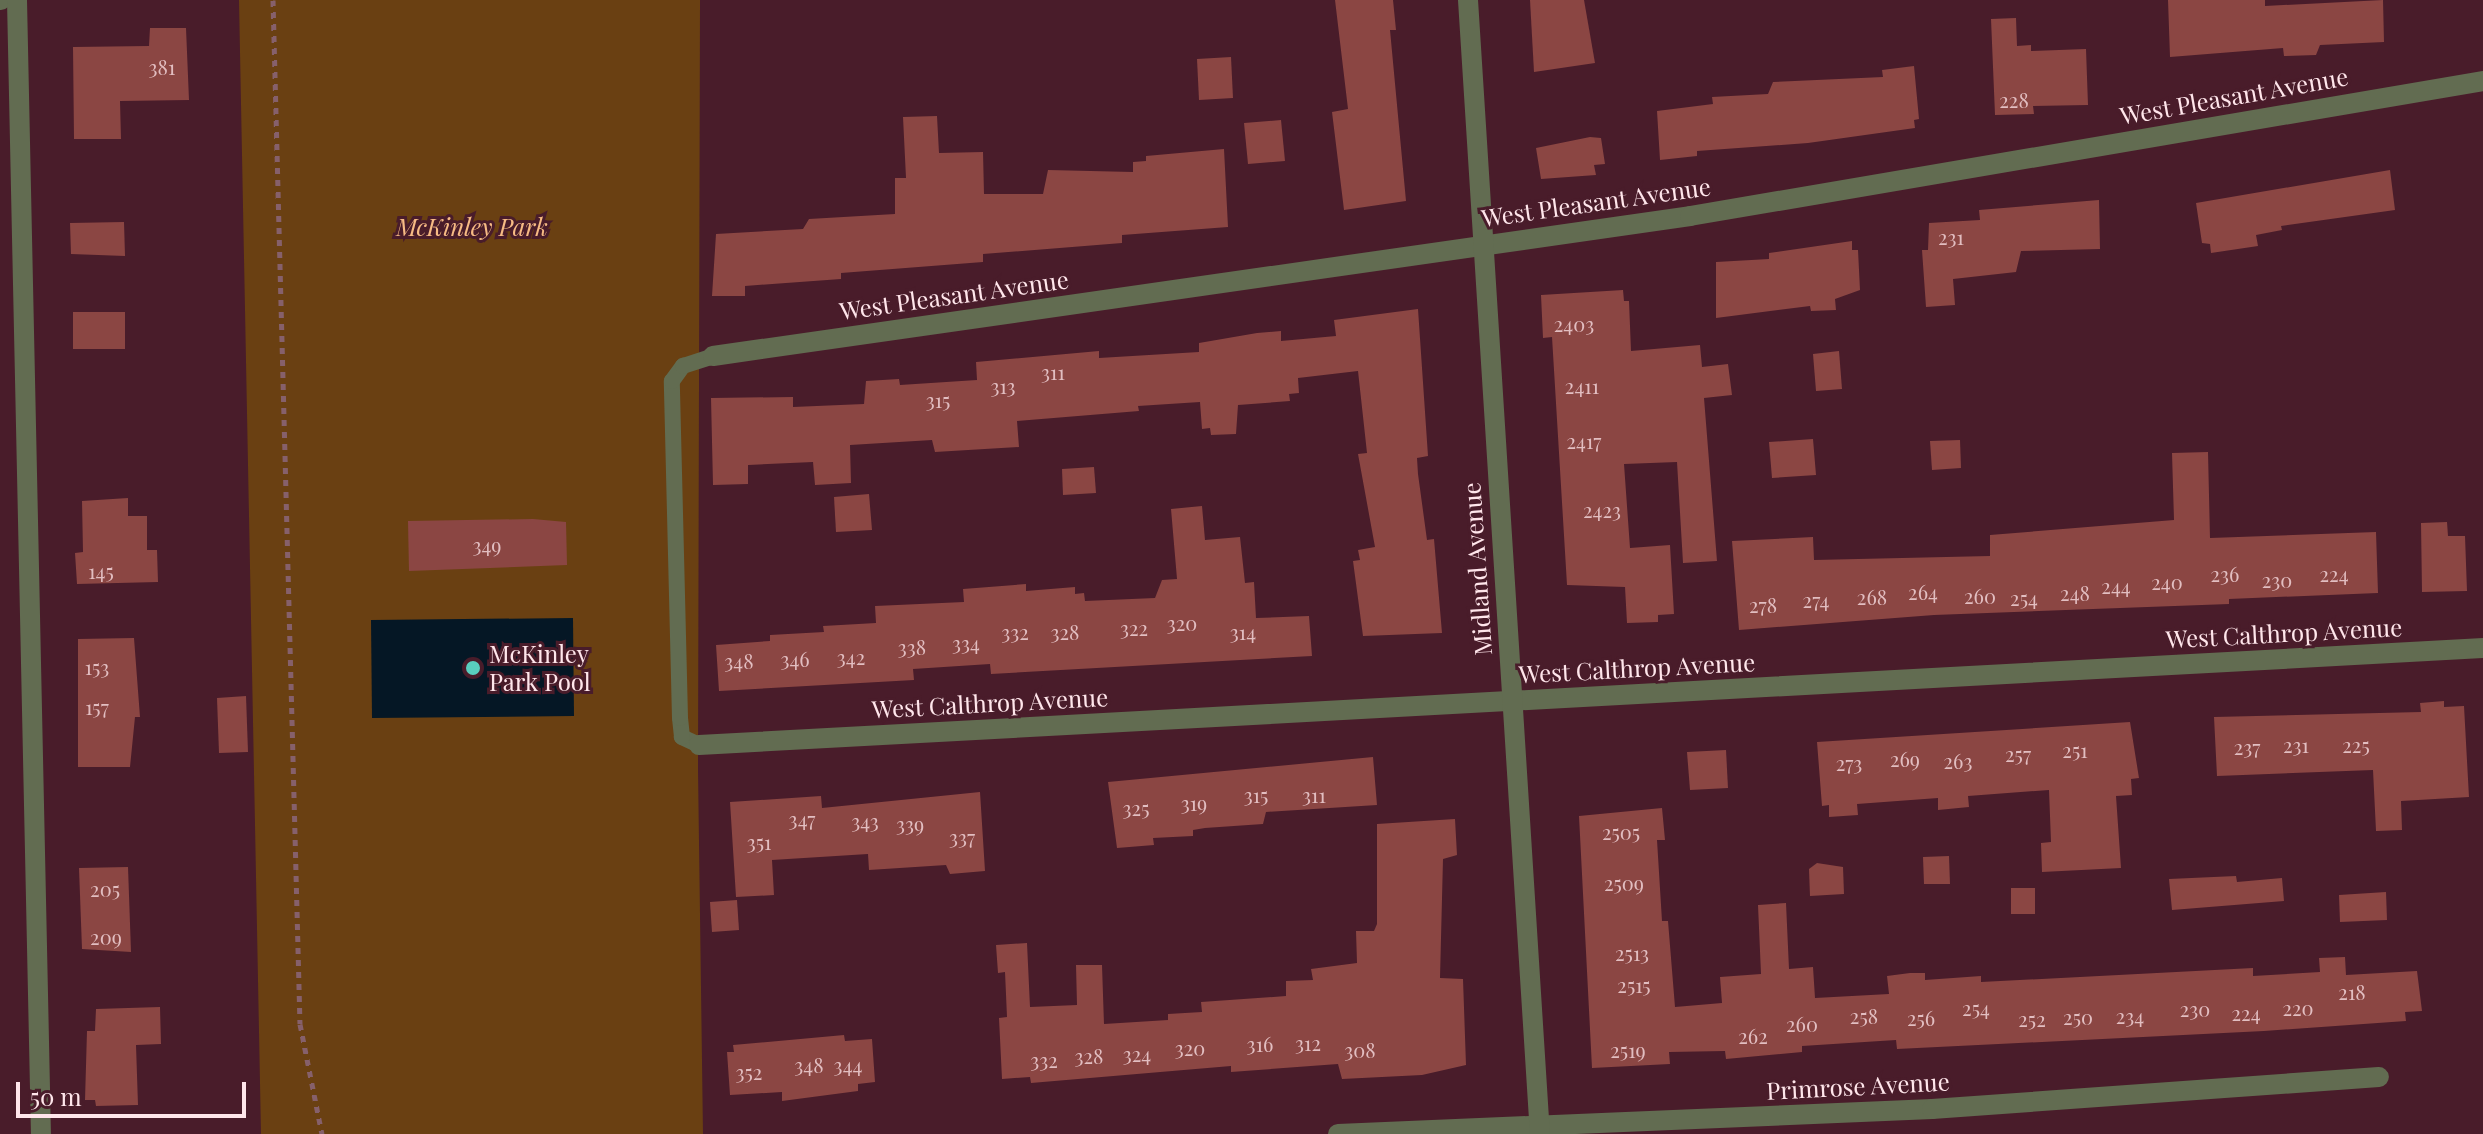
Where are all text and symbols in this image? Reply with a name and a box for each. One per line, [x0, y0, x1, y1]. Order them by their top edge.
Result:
house number: 381 [149, 54, 175, 78]
street label: West Pleasant Avenue [2117, 62, 2351, 130]
house number: 228 [1999, 87, 2029, 111]
street label: West Pleasant Avenue [1479, 172, 1713, 232]
park label: McKinley Park [396, 213, 548, 241]
house number: 231 [1938, 224, 1964, 248]
street label: West Pleasant Avenue [837, 265, 1071, 325]
house number: 2403 [1554, 311, 1594, 335]
house number: 311 [1041, 359, 1065, 383]
house number: 313 [990, 373, 1016, 397]
house number: 2411 [1565, 373, 1599, 397]
house number: 315 [926, 387, 950, 411]
house number: 2417 [1567, 428, 1601, 452]
street label: Midland Avenue [1457, 481, 1497, 657]
house number: 2423 [1583, 497, 1621, 521]
house number: 349 [472, 532, 502, 556]
house number: 145 [88, 558, 114, 582]
house number: 236 [2211, 561, 2239, 585]
house number: 224 [2319, 561, 2349, 585]
house number: 230 [2262, 567, 2292, 591]
house number: 240 [2151, 569, 2183, 593]
house number: 244 [2101, 573, 2131, 597]
house number: 264 [1908, 579, 1938, 603]
house number: 248 [2060, 580, 2090, 604]
house number: 260 [1964, 583, 1996, 607]
house number: 268 [1857, 584, 1887, 608]
house number: 254 [2010, 585, 2038, 609]
house number: 274 [1803, 587, 1829, 611]
house number: 278 [1749, 592, 1777, 616]
house number: 320 [1167, 610, 1197, 634]
street label: West Calthrop Avenue [2165, 612, 2403, 654]
house number: 322 [1120, 615, 1148, 639]
house number: 332 [1001, 619, 1029, 643]
house number: 328 [1051, 619, 1079, 643]
house number: 314 [1230, 619, 1256, 643]
house number: 334 [952, 630, 980, 654]
house number: 338 [898, 634, 926, 658]
place label: McKinley Park Pool [489, 640, 591, 696]
house number: 342 [837, 644, 865, 668]
house number: 346 [780, 646, 810, 670]
street label: West Calthrop Avenue [1518, 647, 1756, 689]
house number: 348 [724, 648, 754, 672]
house number: 153 [85, 654, 109, 678]
marker: McKinley Park Pool [464, 659, 482, 677]
street label: West Calthrop Avenue [871, 682, 1109, 724]
house number: 157 [85, 694, 109, 718]
house number: 231 [2283, 732, 2309, 756]
house number: 225 [2342, 732, 2370, 756]
house number: 237 [2234, 734, 2260, 758]
house number: 251 [2062, 737, 2088, 761]
house number: 257 [2005, 741, 2031, 765]
house number: 269 [1890, 746, 1920, 770]
house number: 263 [1944, 748, 1972, 772]
house number: 273 [1836, 750, 1862, 774]
house number: 315 [1244, 782, 1268, 806]
house number: 311 [1302, 782, 1326, 806]
house number: 319 [1181, 790, 1207, 814]
house number: 325 [1123, 795, 1149, 819]
house number: 347 [789, 806, 815, 830]
house number: 343 [851, 808, 879, 832]
house number: 339 [896, 811, 924, 835]
house number: 2505 [1602, 819, 1640, 843]
house number: 337 [949, 824, 975, 848]
house number: 351 [747, 829, 771, 853]
house number: 2509 [1604, 870, 1644, 894]
house number: 205 [90, 876, 120, 900]
house number: 209 [90, 924, 122, 948]
house number: 2513 [1615, 940, 1649, 964]
house number: 2515 [1617, 972, 1651, 996]
house number: 218 [2338, 979, 2366, 1003]
house number: 254 [1962, 995, 1990, 1019]
house number: 220 [2282, 995, 2314, 1019]
house number: 230 [2180, 996, 2210, 1020]
house number: 224 [2231, 1000, 2261, 1024]
house number: 258 [1850, 1003, 1878, 1027]
house number: 234 [2116, 1003, 2144, 1027]
house number: 250 [2063, 1004, 2093, 1028]
house number: 256 [1907, 1005, 1935, 1029]
house number: 252 [2018, 1006, 2046, 1030]
house number: 260 [1786, 1011, 1818, 1035]
house number: 262 [1738, 1023, 1768, 1047]
house number: 312 [1295, 1030, 1321, 1054]
house number: 316 [1247, 1031, 1273, 1055]
house number: 320 [1175, 1035, 1205, 1059]
house number: 308 [1344, 1037, 1376, 1061]
house number: 2519 [1610, 1037, 1646, 1061]
house number: 324 [1123, 1041, 1151, 1065]
house number: 328 [1075, 1043, 1103, 1067]
house number: 332 [1030, 1047, 1058, 1071]
house number: 348 [794, 1052, 824, 1076]
house number: 344 [834, 1052, 862, 1076]
house number: 352 [736, 1059, 762, 1083]
scale bar [20, 1066, 250, 1116]
street label: Primrose Avenue [1765, 1067, 1951, 1105]
text: 50 m [30, 1080, 82, 1112]

